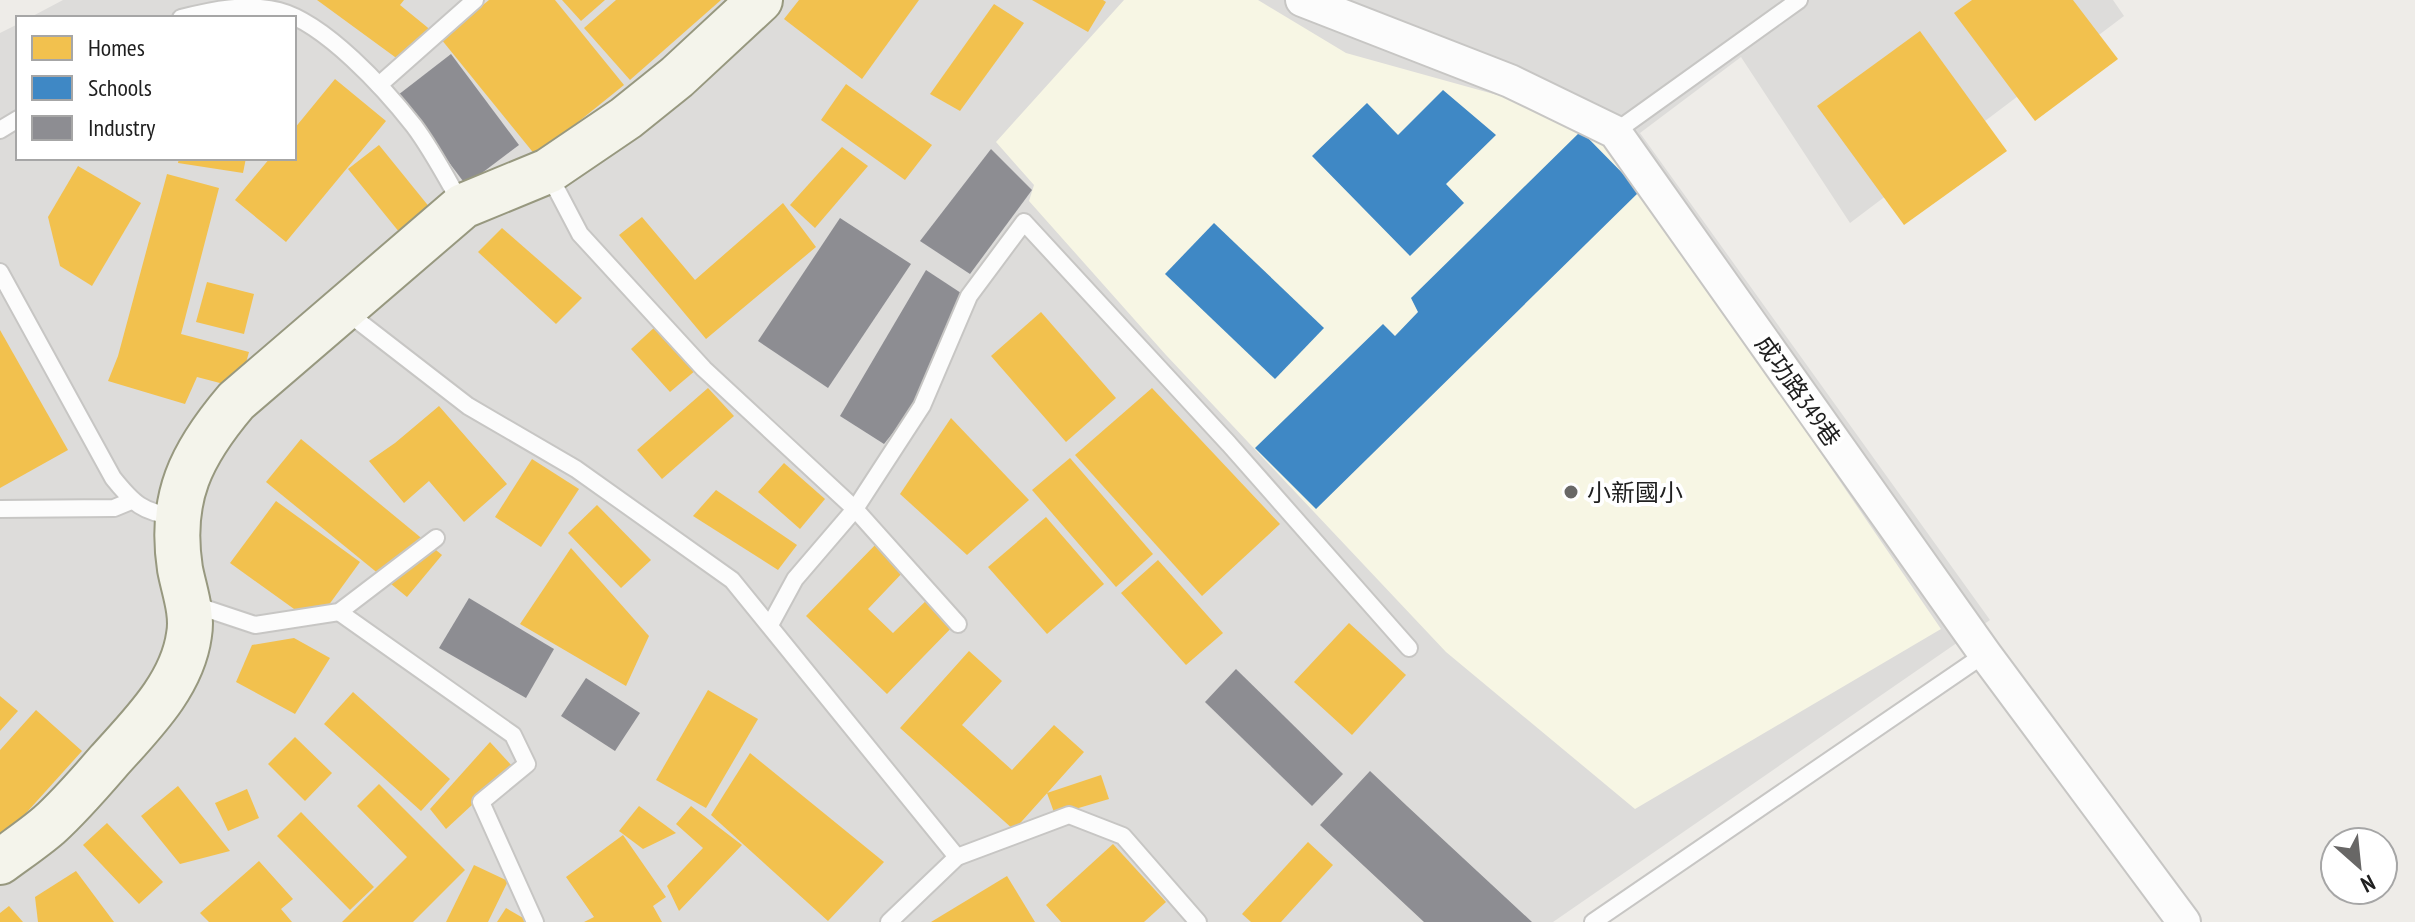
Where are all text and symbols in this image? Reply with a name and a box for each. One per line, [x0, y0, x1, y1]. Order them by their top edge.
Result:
legend [16, 16, 296, 160]
text: Homes [88, 32, 145, 63]
text: Schools [88, 72, 152, 103]
text: Industry [88, 112, 155, 143]
street label: 成功路349巷 [1748, 330, 1848, 452]
place label: 小新國小 [1587, 477, 1683, 508]
marker: 小新國小 [1562, 483, 1580, 501]
north arrow [2319, 826, 2399, 906]
text: N [2356, 869, 2380, 899]

